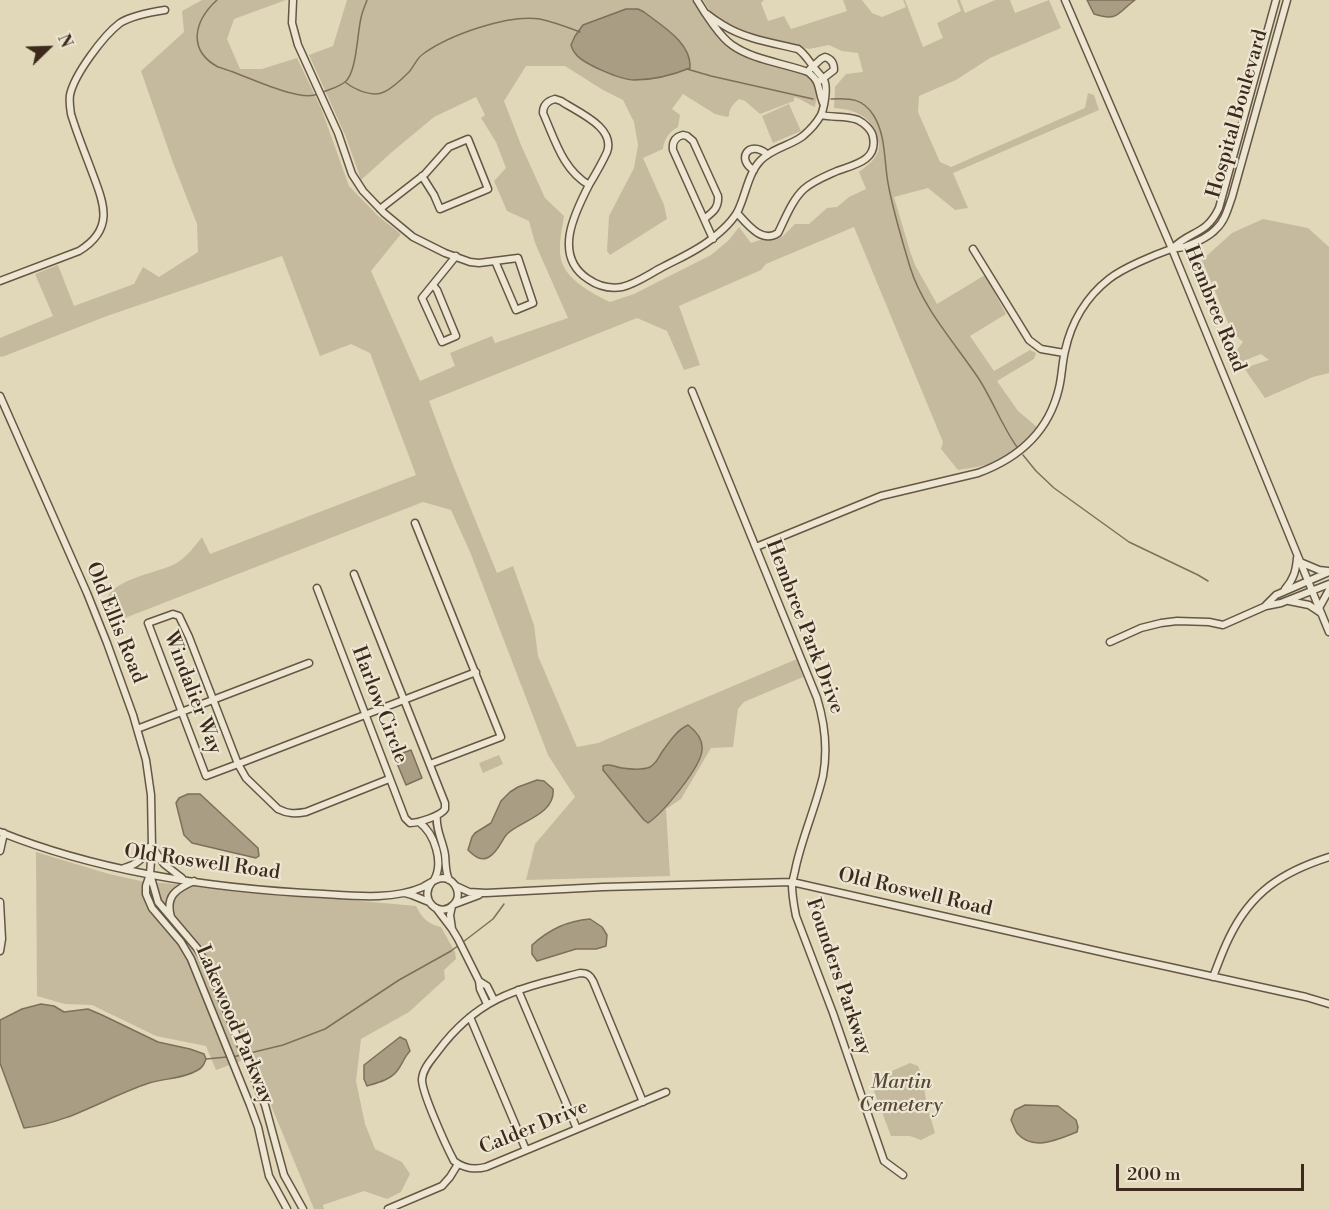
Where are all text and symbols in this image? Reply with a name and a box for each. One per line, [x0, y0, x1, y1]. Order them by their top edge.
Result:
north arrow [18, 18, 78, 78]
street label: Hospital Boulevard [1202, 27, 1274, 201]
text: N [53, 31, 76, 51]
street label: Hembree Road [1178, 242, 1250, 376]
street label: Hembree Park Drive [760, 537, 848, 717]
street label: Old Ellis Road [80, 559, 150, 687]
street label: Windalier Way [158, 628, 226, 758]
street label: Harlow Circle [346, 643, 412, 767]
street label: Old Roswell Road [123, 840, 281, 886]
street label: Old Roswell Road [836, 864, 994, 922]
street label: Founders Parkway [800, 895, 876, 1059]
street label: Lakewood Parkway [190, 942, 278, 1108]
park label: Martin Cemetery [859, 1071, 943, 1118]
street label: Calder Drive [476, 1095, 592, 1161]
scale bar [1119, 1152, 1306, 1190]
text: 200 m [1127, 1163, 1181, 1186]

